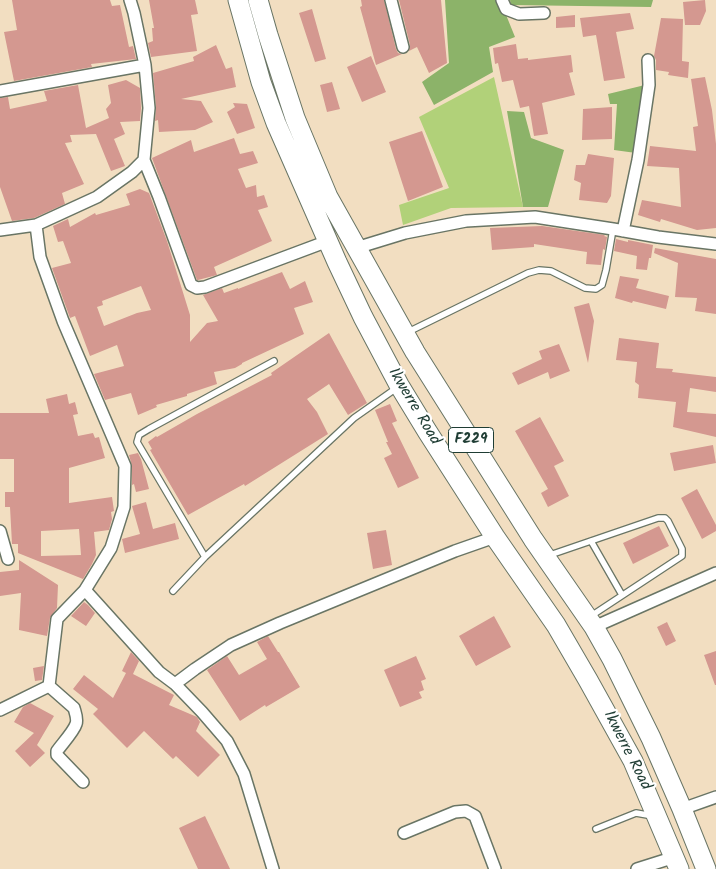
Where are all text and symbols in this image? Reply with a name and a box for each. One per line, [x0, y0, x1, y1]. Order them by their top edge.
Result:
street label: Ikwerre Road [382, 365, 444, 449]
road number: F229 [448, 428, 494, 452]
street label: Ikwerre Road [598, 708, 654, 794]

